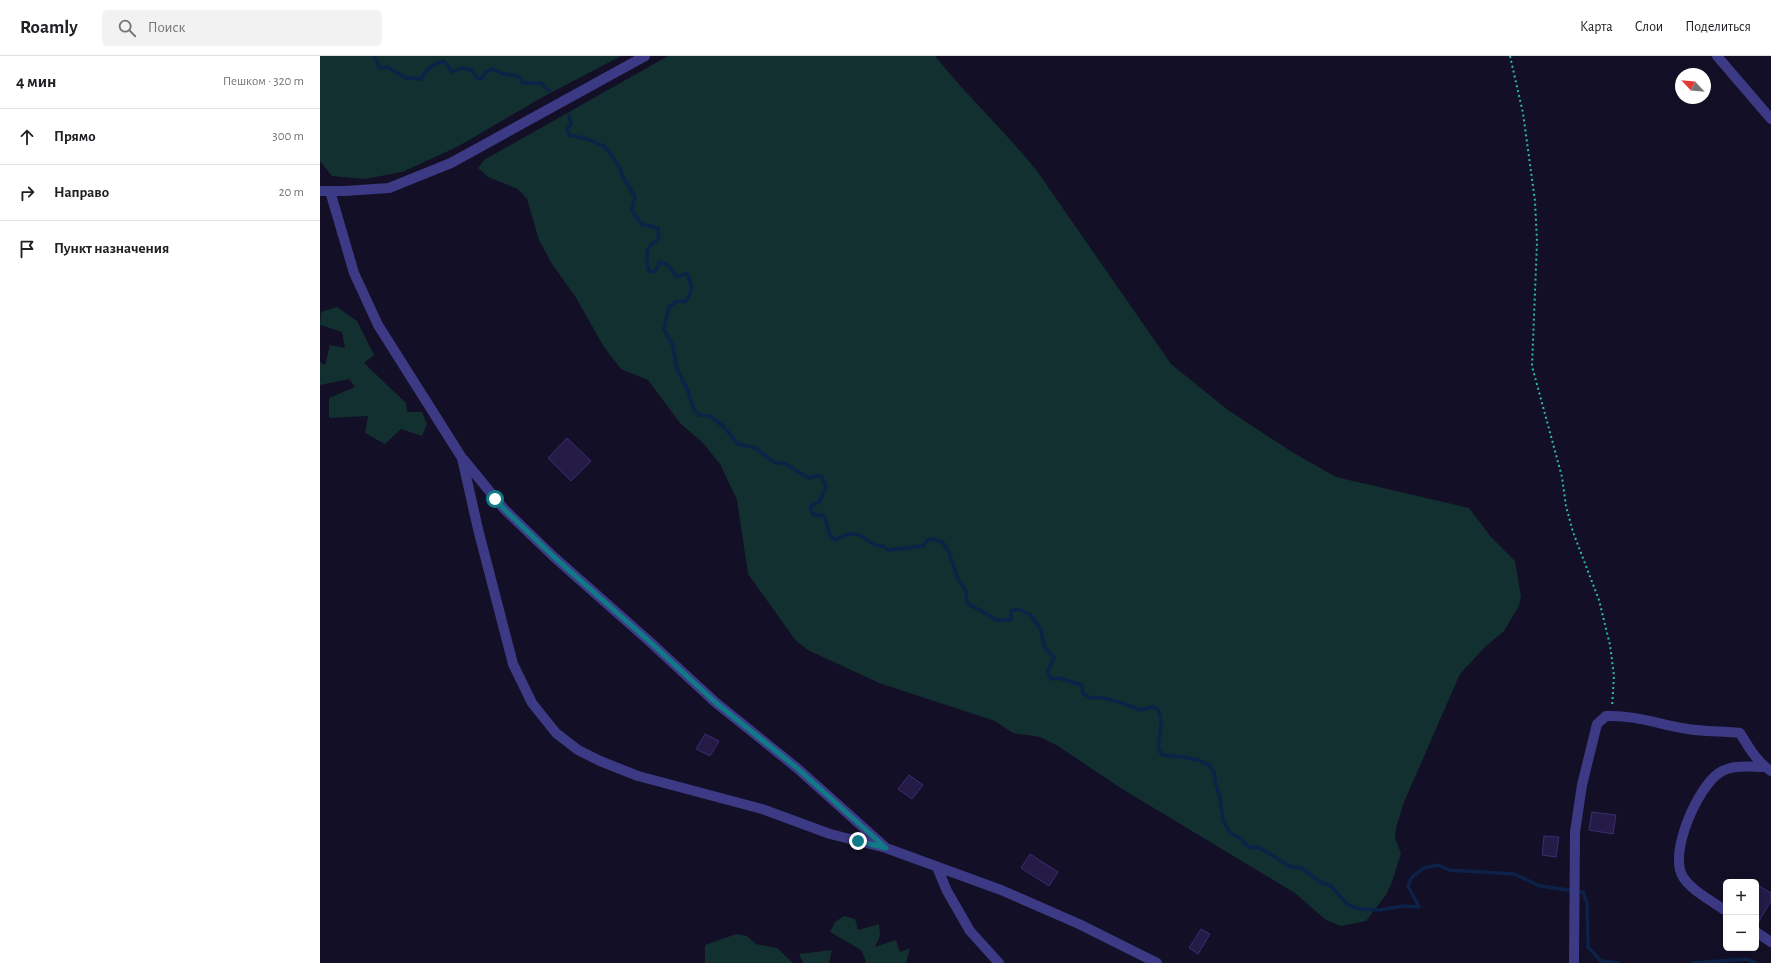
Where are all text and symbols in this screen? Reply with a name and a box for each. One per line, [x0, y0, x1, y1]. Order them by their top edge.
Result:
search box [102, 10, 382, 46]
icon: search [116, 17, 138, 39]
text: Roamly [20, 18, 78, 37]
text: Поиск [148, 20, 185, 35]
text: Карта [1580, 20, 1613, 34]
text: Слои [1635, 20, 1663, 34]
text: Поделиться [1685, 20, 1751, 34]
north arrow [1675, 68, 1711, 104]
text: 4 мин [16, 73, 56, 90]
text: Пешком · 320 m [223, 75, 304, 88]
icon: ahead [16, 126, 38, 148]
text: Прямо [54, 129, 96, 144]
text: 300 m [272, 130, 304, 143]
icon: right [16, 182, 38, 204]
text: Направо [54, 185, 109, 200]
text: 20 m [279, 186, 304, 199]
icon: arrive [16, 238, 38, 260]
text: Пункт назначения [54, 241, 169, 256]
route start [486, 490, 504, 508]
route end [849, 832, 867, 850]
map controls [1723, 879, 1759, 951]
button: + [1723, 879, 1759, 915]
button: − [1723, 915, 1759, 951]

